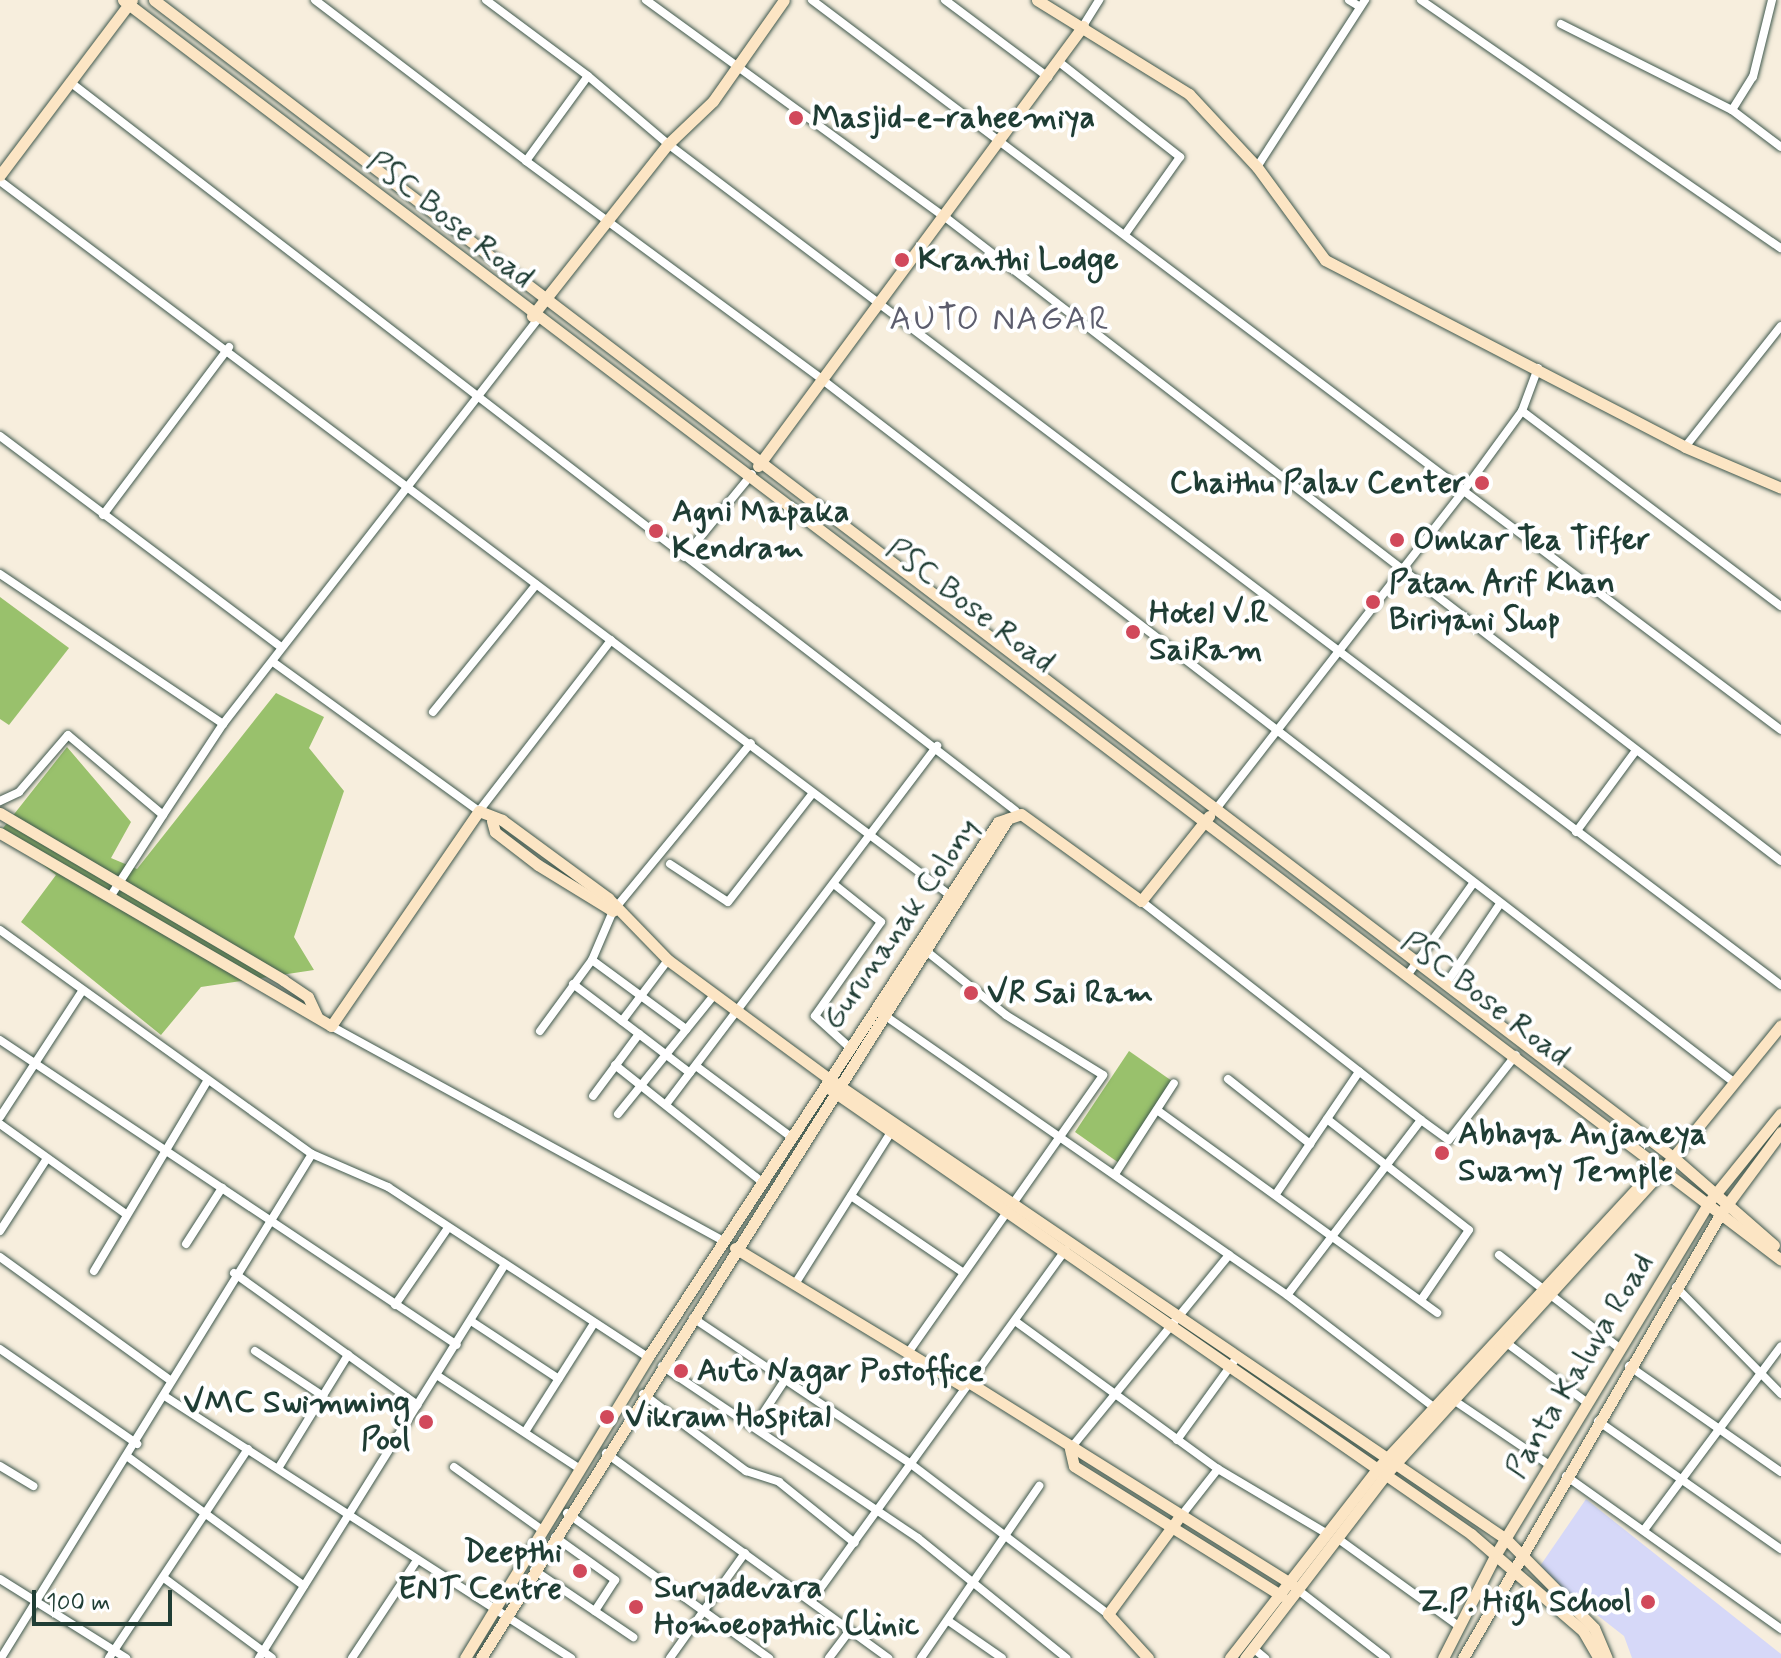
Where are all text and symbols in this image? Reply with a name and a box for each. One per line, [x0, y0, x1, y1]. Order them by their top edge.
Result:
place label: Masjid-e-raheemiya [812, 99, 1095, 137]
marker: Masjid-e-raheemiya [787, 109, 805, 127]
street label: PSC Bose Road [359, 143, 541, 297]
place label: Kranthi Lodge [918, 241, 1119, 279]
marker: Kranthi Lodge [893, 251, 911, 269]
district label: AUTO NAGAR [889, 300, 1111, 340]
place label: Chaithu Palav Center [1173, 464, 1466, 502]
marker: Chaithu Palav Center [1473, 474, 1491, 492]
place label: Agni Mapaka Kendram [672, 494, 849, 569]
place label: Omkar Tea Tiffer [1413, 521, 1647, 559]
marker: Agni Mapaka Kendram [647, 522, 665, 540]
street label: PSC Bose Road [879, 530, 1061, 682]
marker: Omkar Tea Tiffer [1388, 531, 1406, 549]
place label: Patan Arif Khan Biriyani Shop [1389, 565, 1627, 640]
marker: Patan Arif Khan Biriyani Shop [1364, 593, 1382, 611]
place label: Hotel V.R SaiRam [1149, 595, 1269, 670]
marker: Hotel V.R SaiRam [1124, 623, 1142, 641]
street label: Gurunanak Colony [810, 806, 992, 1042]
street label: PSC Bose Road [1394, 923, 1576, 1075]
place label: VR Sai Ram [987, 974, 1150, 1012]
marker: VR Sai Ram [962, 984, 980, 1002]
place label: Abhaya Anjaneya Swamy Temple [1458, 1116, 1706, 1191]
marker: Abhaya Anjaneya Swamy Temple [1433, 1144, 1451, 1162]
street label: Panta Kaluva Road [1498, 1247, 1662, 1485]
place label: Auto Nagar Postoffice [697, 1352, 981, 1390]
marker: Auto Nagar Postoffice [672, 1362, 690, 1380]
place label: VMC Swimming Pool [183, 1385, 410, 1460]
place label: Vikram Hospital [625, 1398, 849, 1436]
marker: Vikram Hospital [596, 1406, 618, 1428]
marker: VMC Swimming Pool [417, 1413, 435, 1431]
place label: Deepthi ENT Centre [392, 1534, 562, 1609]
marker: Deepthi ENT Centre [569, 1560, 591, 1582]
place label: Suryadevara Homoeopathic Clinic [654, 1570, 924, 1645]
scale bar [36, 1574, 176, 1624]
place label: Z.P. High School [1418, 1583, 1632, 1621]
text: 100 m [46, 1588, 110, 1619]
marker: Z.P. High School [1639, 1593, 1657, 1611]
marker: Suryadevara Homoeopathic Clinic [625, 1596, 647, 1618]

